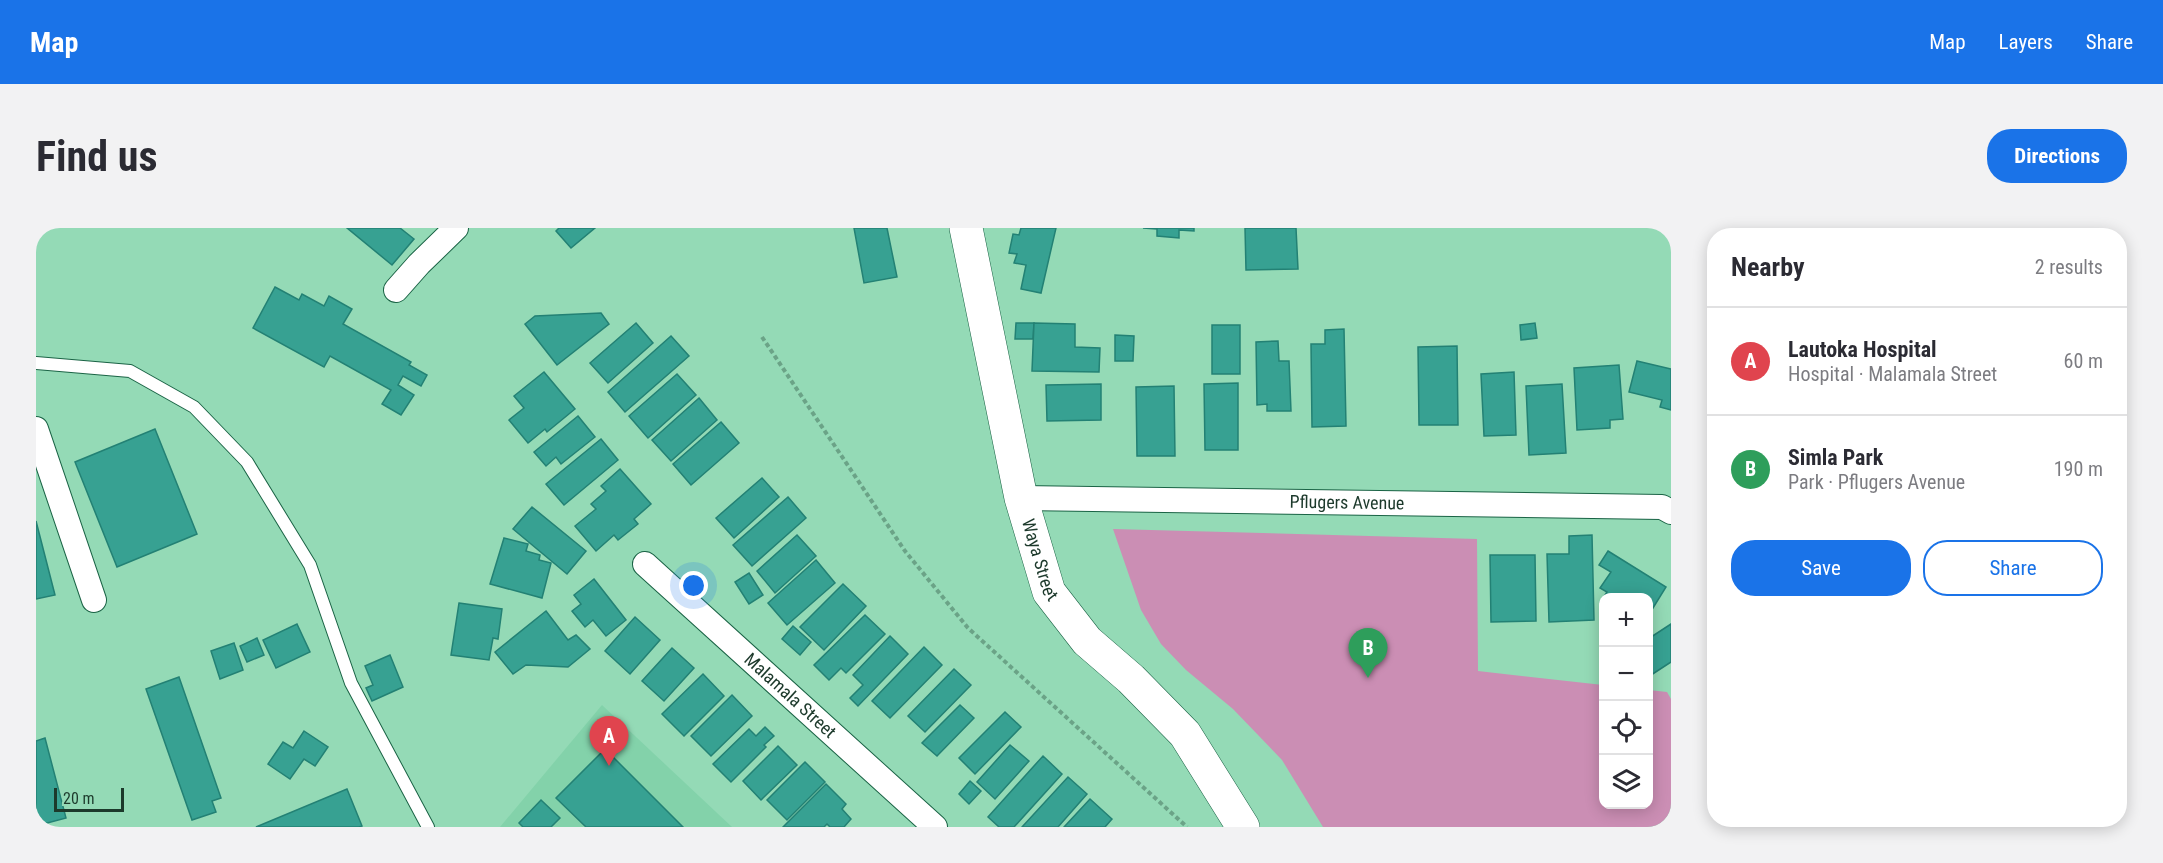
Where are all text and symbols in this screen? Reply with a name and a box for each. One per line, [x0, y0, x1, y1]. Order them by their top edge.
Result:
text: Map [30, 26, 78, 59]
text: Map [1929, 30, 1966, 54]
text: Layers [1999, 30, 2053, 54]
text: Share [2086, 30, 2133, 54]
button: Directions [1987, 129, 2127, 183]
text: Find us [36, 132, 157, 181]
text: Nearby [1731, 252, 1805, 282]
text: 2 results [2035, 255, 2103, 279]
text: Lautoka Hospital [1788, 337, 1937, 362]
text: A [1745, 349, 1756, 373]
text: 60 m [2064, 349, 2103, 373]
text: Hospital · Malamala Street [1788, 362, 1997, 386]
text: Simla Park [1788, 445, 1883, 470]
text: B [1745, 457, 1756, 481]
text: 190 m [2054, 457, 2103, 481]
text: Park · Pflugers Avenue [1788, 470, 1965, 494]
street label: Pflugers Avenue [1289, 491, 1405, 513]
street label: Waya Street [1018, 516, 1063, 605]
button: Save [1731, 540, 1911, 596]
button: Share [1923, 540, 2103, 596]
your location [679, 571, 708, 600]
map controls [1599, 593, 1653, 809]
button: + [1599, 593, 1653, 647]
pin: B [1348, 628, 1388, 678]
button: − [1599, 647, 1653, 701]
street label: Malamala Street [740, 648, 841, 742]
button: locate [1599, 701, 1653, 755]
pin: A [590, 716, 628, 766]
button: layers [1599, 755, 1653, 809]
scale bar [54, 785, 124, 812]
text: 20 m [63, 789, 95, 808]

